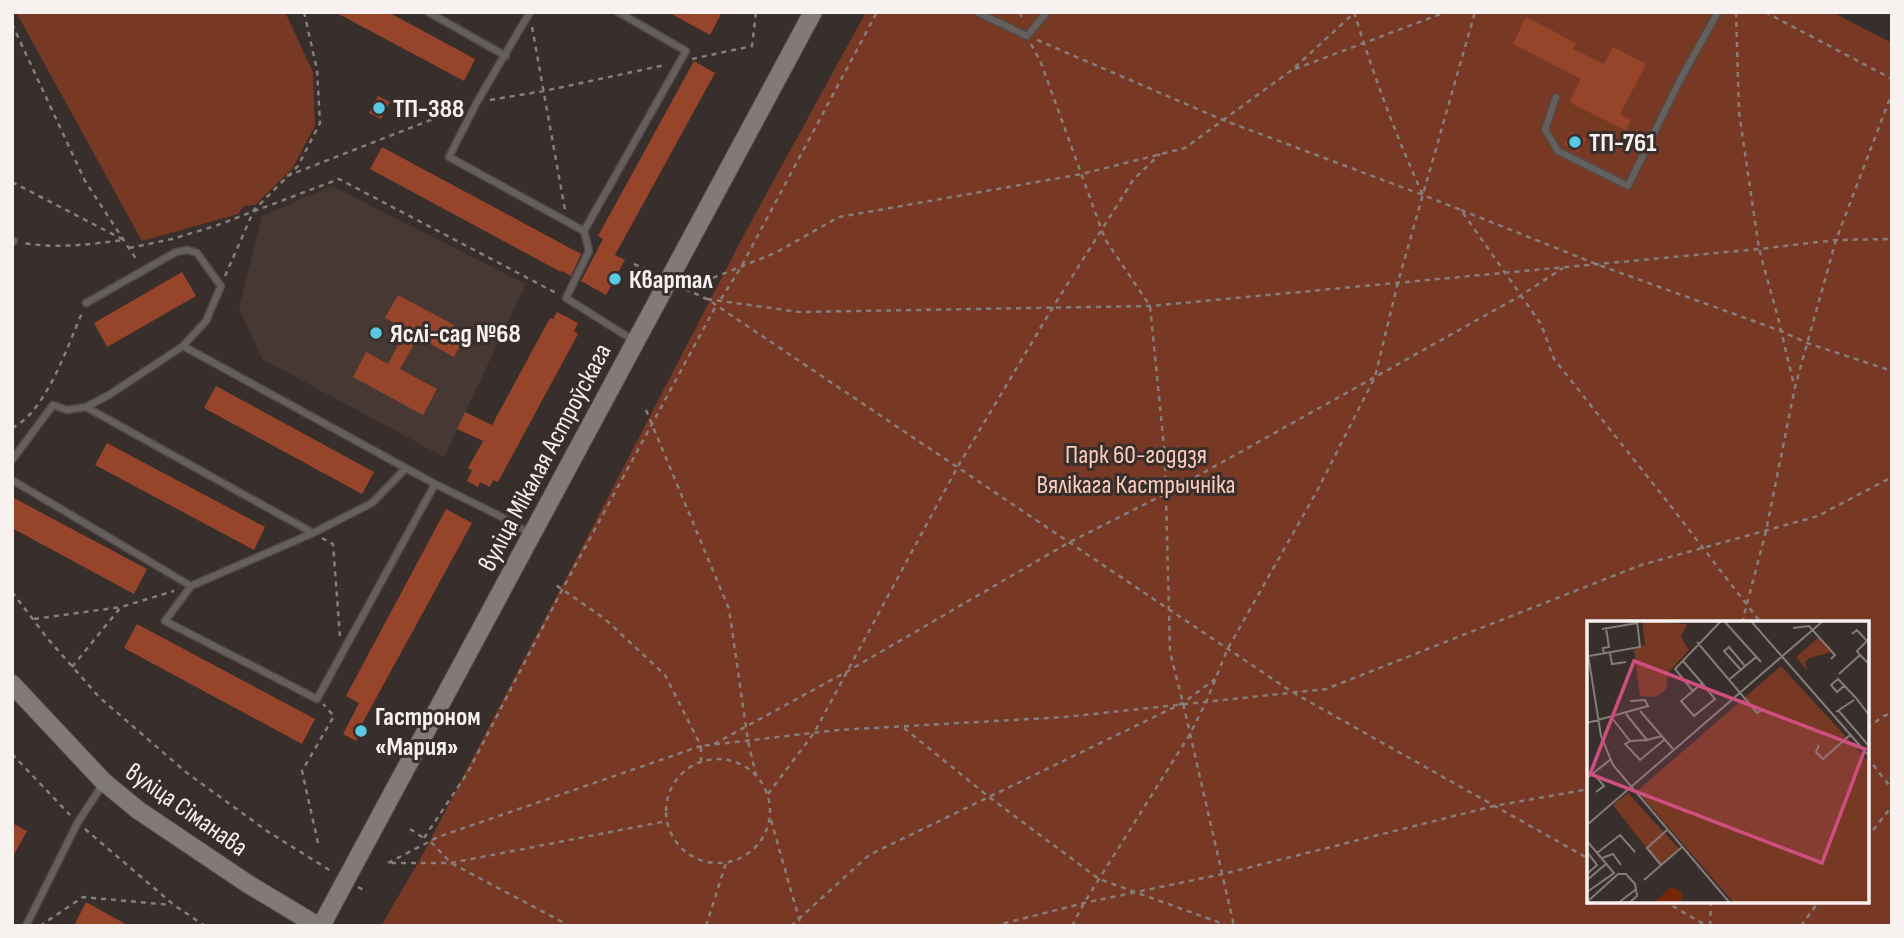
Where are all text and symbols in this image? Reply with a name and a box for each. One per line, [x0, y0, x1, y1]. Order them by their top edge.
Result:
place label: ТП-388 [393, 94, 464, 125]
marker: ТП-388 [371, 100, 387, 116]
place label: ТП-761 [1589, 128, 1657, 159]
marker: ТП-761 [1567, 134, 1583, 150]
place label: Квартал [629, 265, 714, 296]
marker: Квартал [607, 271, 623, 287]
place label: Яслі-сад №68 [390, 319, 521, 350]
marker: Яслі-сад №68 [368, 325, 384, 341]
street label: вуліца Мікалая Астроўскага [472, 339, 618, 577]
park label: Парк 60-годдзя Вялікага Кастрычніка [1036, 440, 1236, 501]
inset map [1587, 621, 1869, 903]
place label: Гастроном «Мария» [375, 702, 481, 763]
marker: Гастроном «Мария» [353, 723, 369, 739]
street label: вуліца Сіманава [119, 757, 253, 864]

